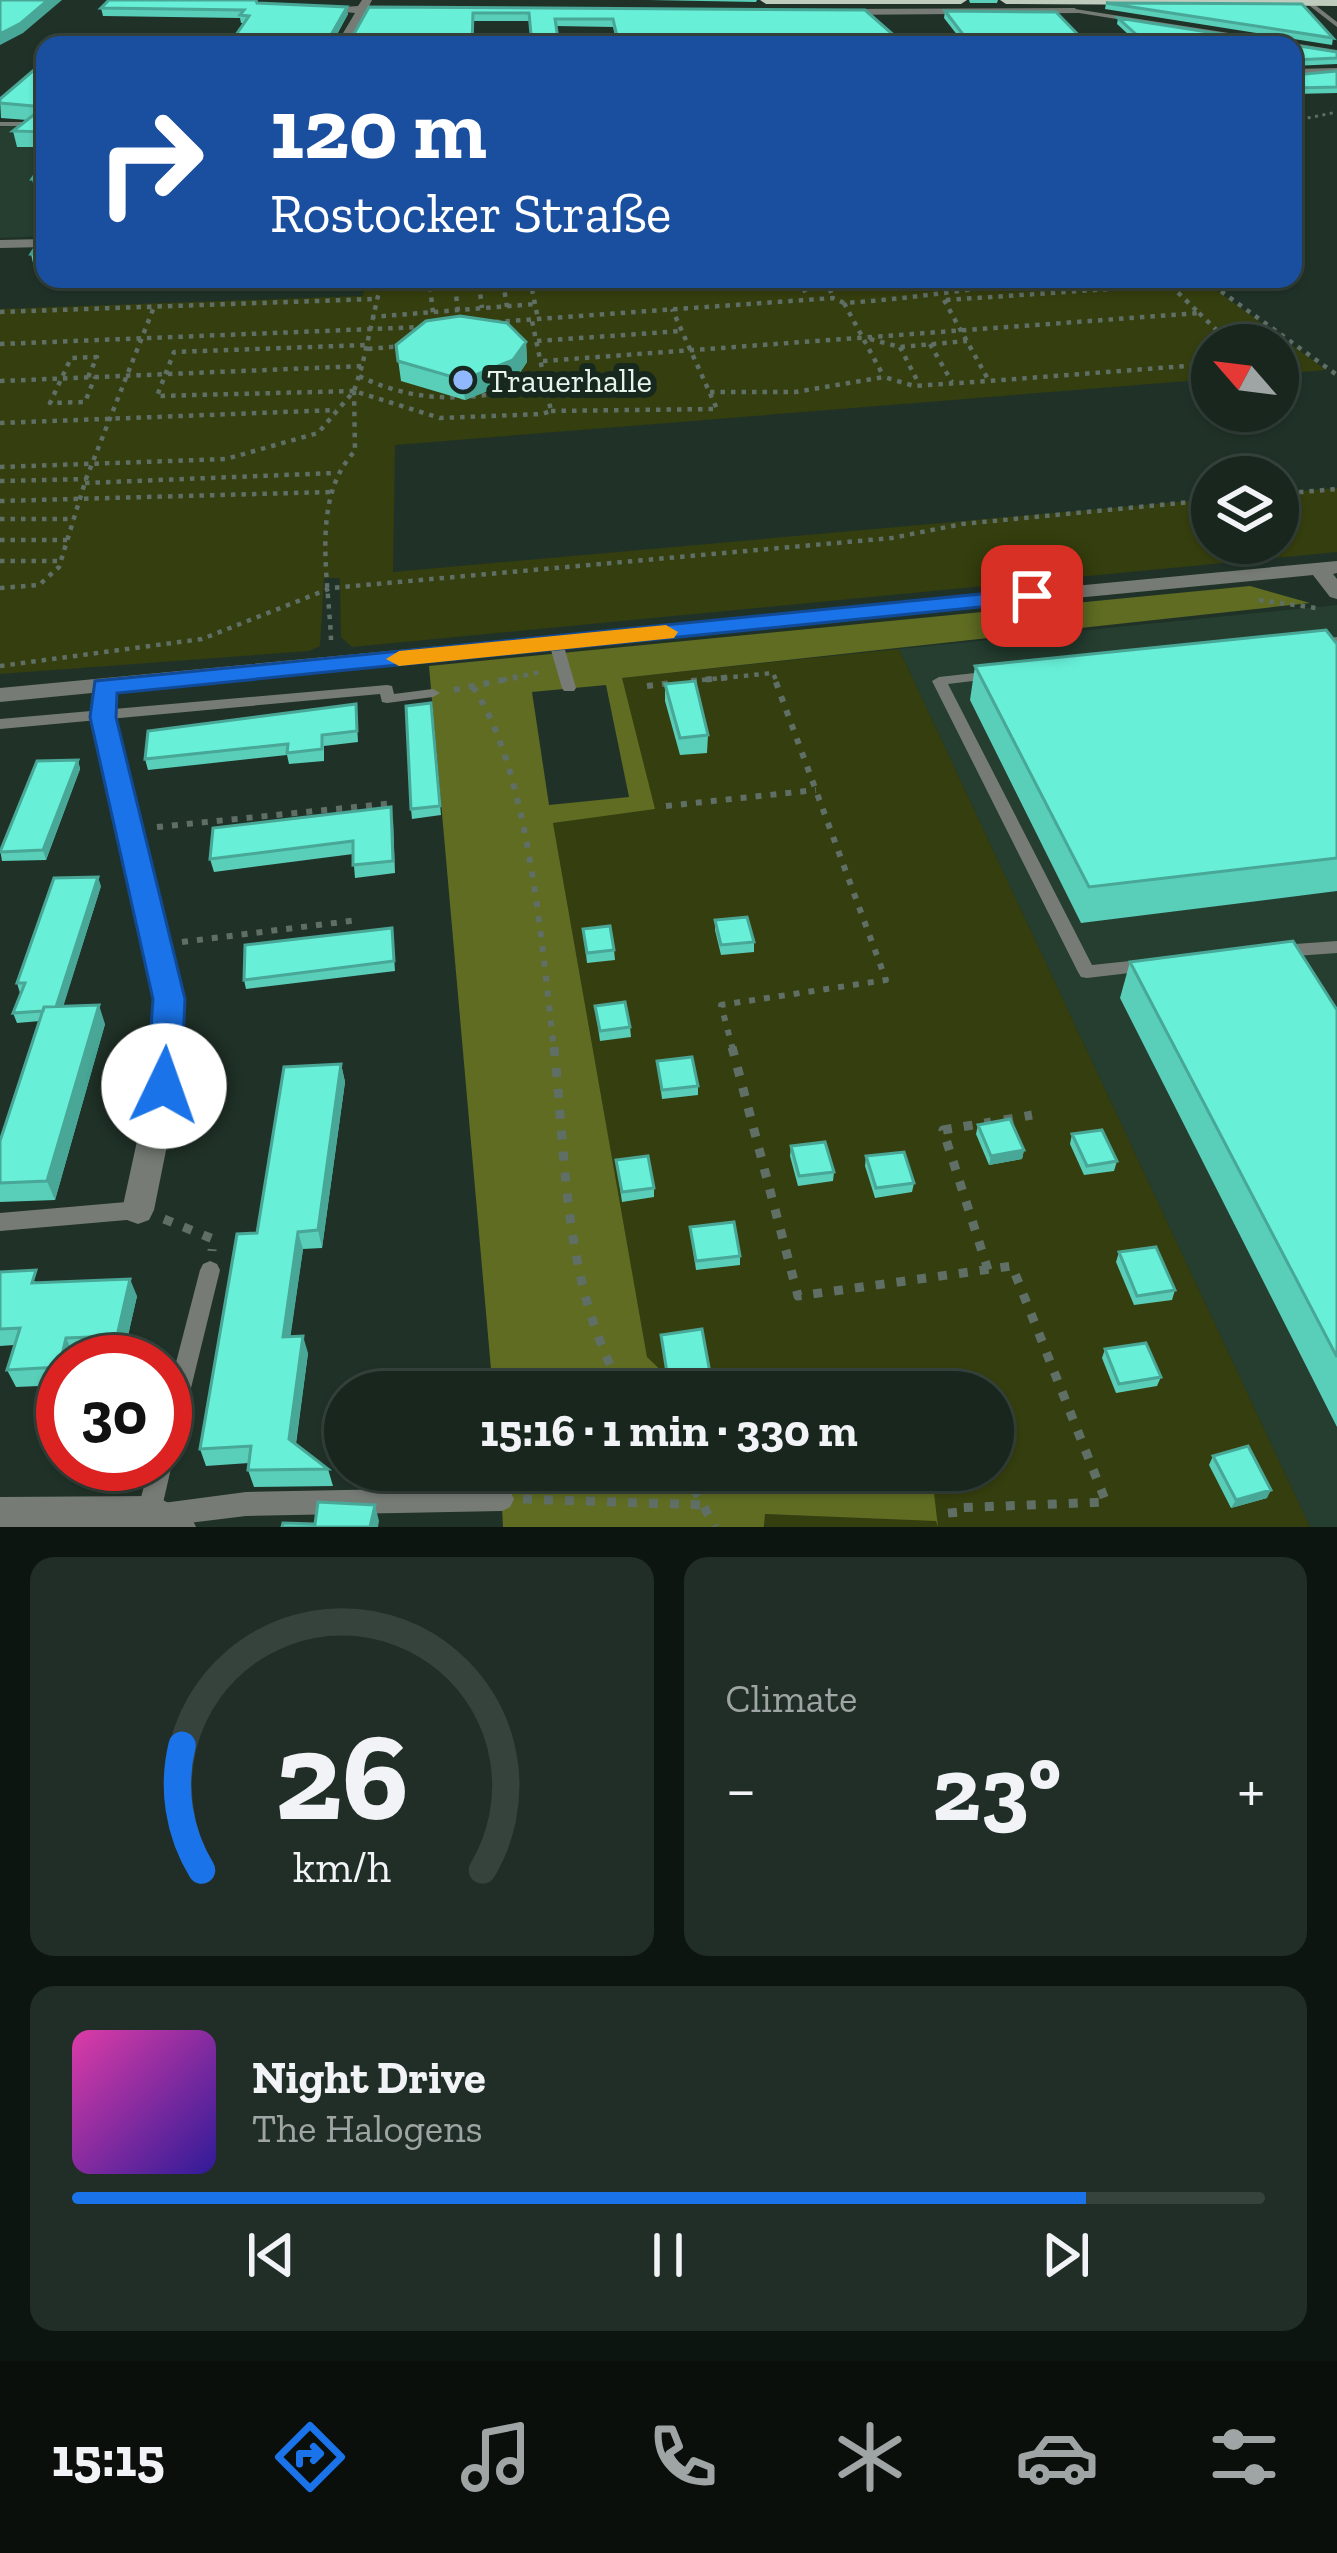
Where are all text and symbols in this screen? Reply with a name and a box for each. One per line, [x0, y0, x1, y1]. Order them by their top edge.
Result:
text: 120 m [270, 79, 487, 180]
icon: right [72, 84, 228, 240]
text: Rostocker Straße [270, 181, 672, 246]
north arrow [1191, 324, 1299, 432]
map controls [1191, 324, 1299, 564]
place label: Trauerhalle [487, 361, 652, 400]
marker: Trauerhalle [450, 367, 476, 393]
button: layers [1191, 456, 1299, 564]
pin [981, 545, 1083, 647]
icon: arrive [999, 563, 1065, 629]
position arrow [101, 1023, 227, 1149]
speed limit sign: 30 [36, 1335, 192, 1491]
text: 15:16 · 1 min · 330 m [480, 1404, 858, 1458]
text: Climate [726, 1675, 857, 1722]
text: 26 [275, 1701, 409, 1851]
text: 23° [932, 1735, 1061, 1843]
text: − [726, 1750, 756, 1829]
text: + [1237, 1750, 1265, 1829]
text: km/h [293, 1841, 391, 1892]
text: Night Drive [252, 2051, 486, 2105]
text: The Halogens [252, 2105, 483, 2152]
icon: previous [238, 2222, 304, 2288]
icon: pause [635, 2222, 701, 2288]
icon: next [1033, 2222, 1099, 2288]
icon: directions [268, 2415, 352, 2499]
icon: music [454, 2415, 538, 2499]
icon: phone [641, 2415, 725, 2499]
icon: climate [828, 2415, 912, 2499]
icon: car [1015, 2415, 1099, 2499]
icon: filters [1202, 2415, 1286, 2499]
text: 15:15 [51, 2425, 165, 2490]

